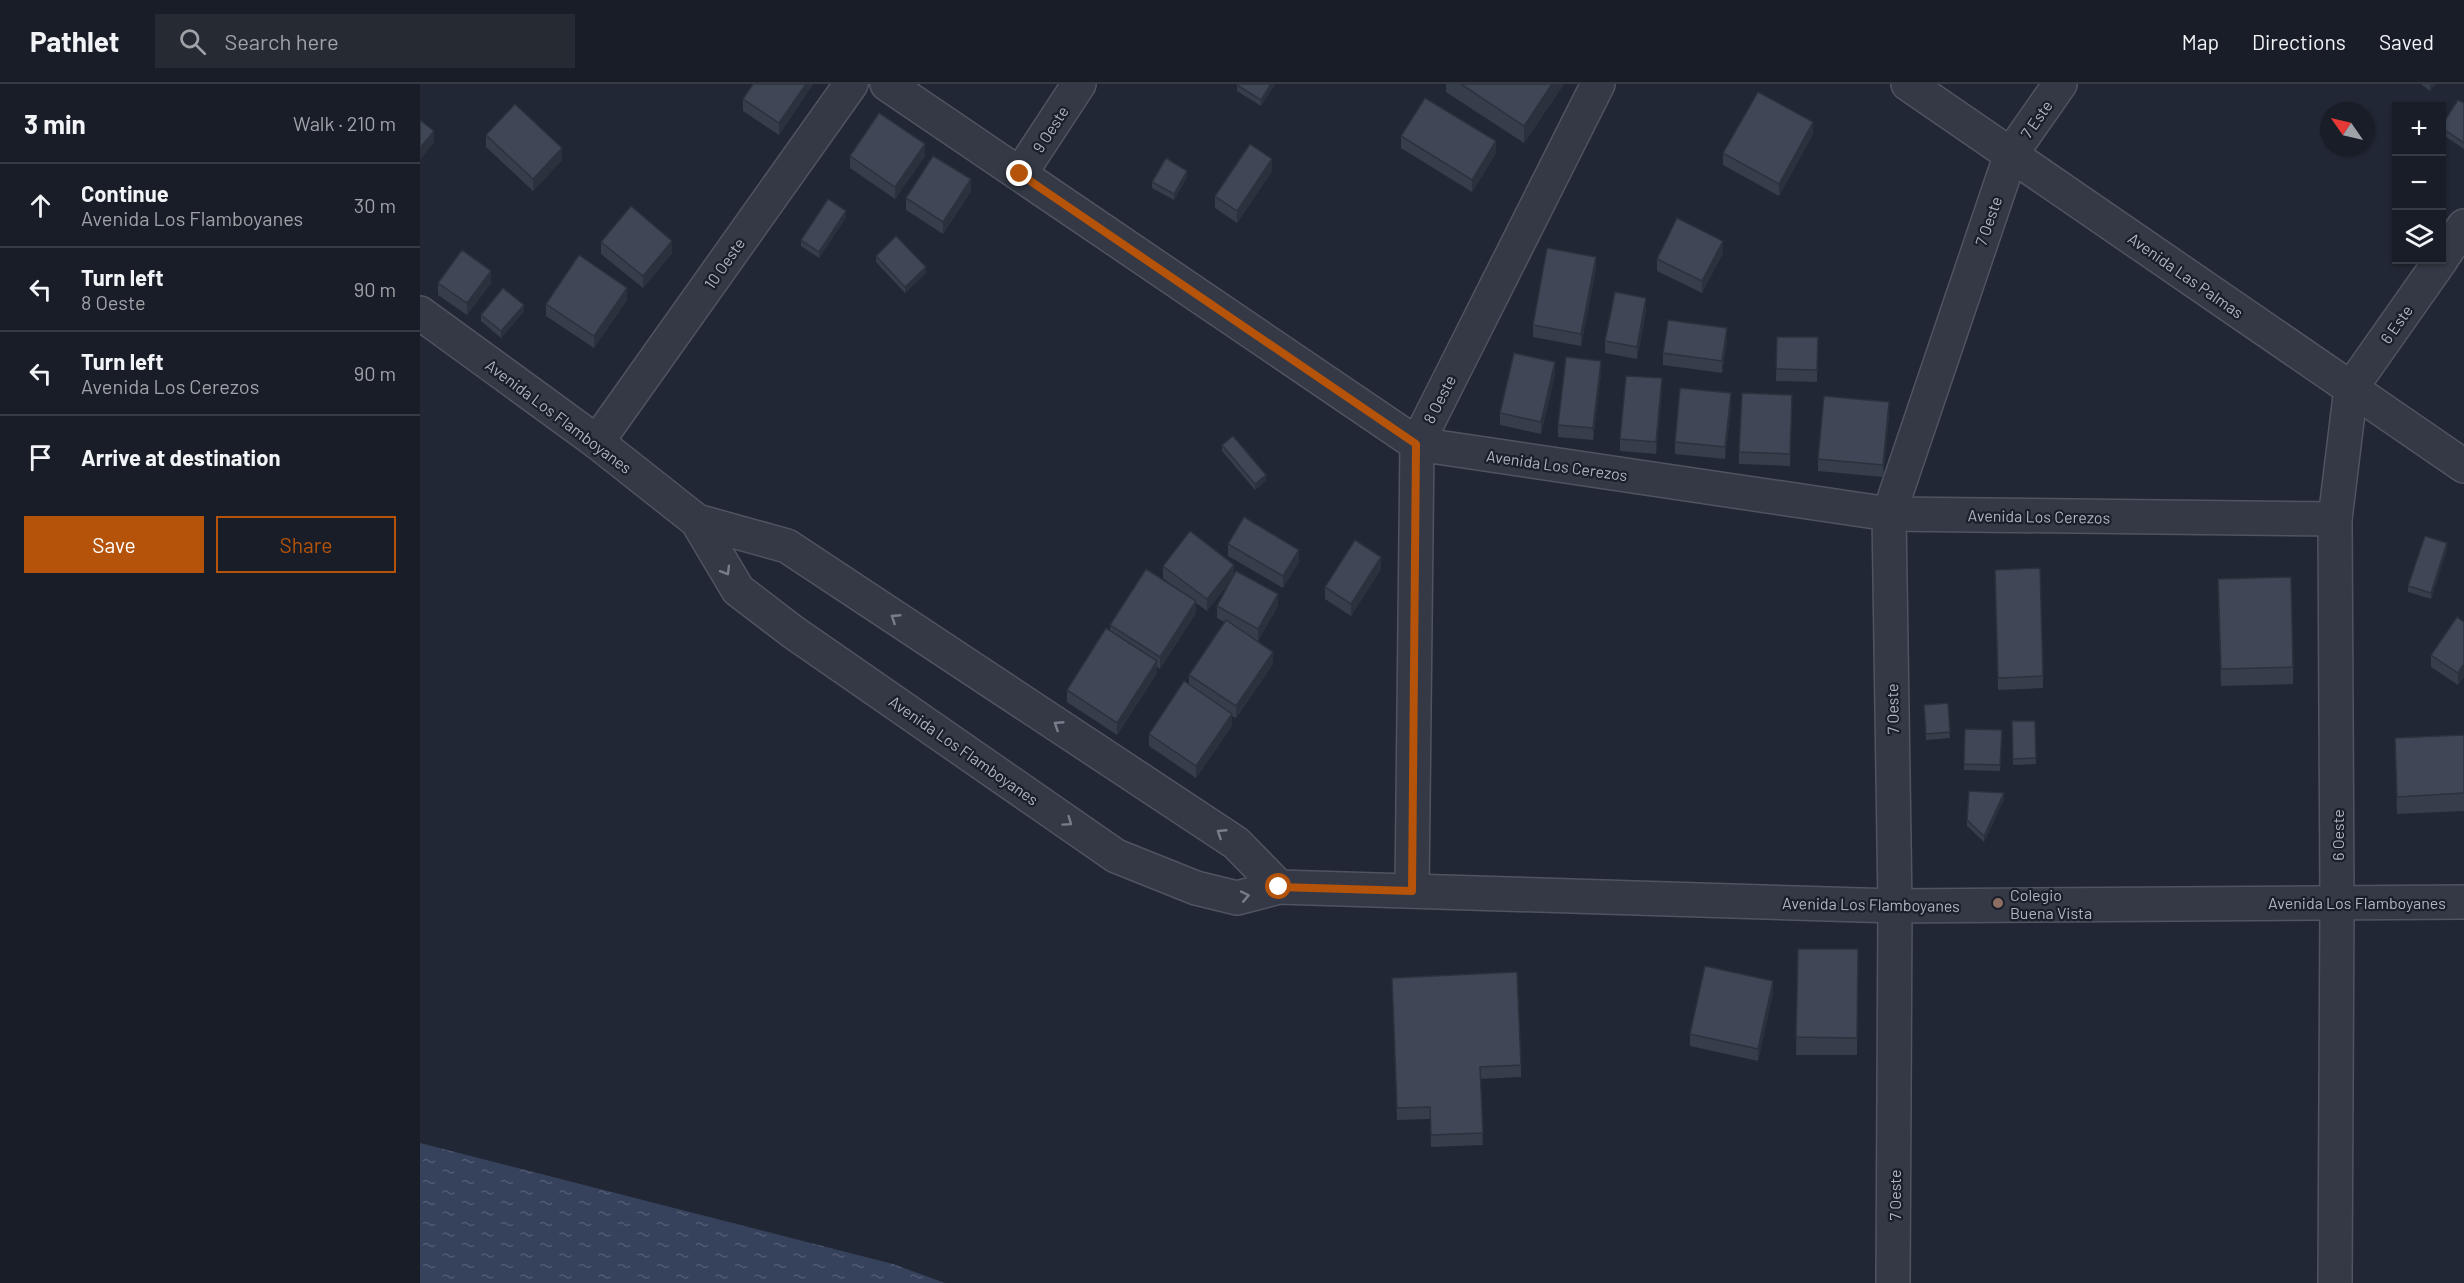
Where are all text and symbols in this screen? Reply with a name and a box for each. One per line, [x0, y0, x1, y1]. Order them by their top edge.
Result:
search box [155, 14, 575, 68]
text: Pathlet [30, 24, 119, 58]
icon: search [176, 25, 209, 58]
text: Search here [224, 28, 339, 54]
text: Map [2182, 29, 2219, 54]
text: Directions [2252, 29, 2346, 54]
text: Saved [2379, 29, 2434, 54]
street label: 7 Este [2016, 96, 2056, 142]
street label: 9 Oeste [1028, 102, 1072, 156]
north arrow [2320, 102, 2374, 156]
map controls [2392, 102, 2446, 264]
button: + [2392, 102, 2446, 156]
text: 3 min [24, 108, 86, 139]
text: Walk · 210 m [293, 111, 396, 135]
button: − [2392, 156, 2446, 210]
route end [1006, 160, 1032, 186]
text: Continue [81, 180, 169, 206]
icon: ahead [24, 189, 57, 222]
text: 30 m [354, 193, 396, 217]
street label: 7 Oeste [1971, 194, 2005, 248]
text: Avenida Los Flamboyanes [81, 206, 303, 230]
button: layers [2392, 210, 2446, 264]
street label: Avenida Las Palmas [2125, 228, 2247, 322]
street label: 10 Oeste [700, 234, 748, 292]
text: Turn left [81, 264, 164, 290]
icon: left [24, 273, 57, 306]
text: 90 m [354, 277, 396, 301]
text: 8 Oeste [81, 290, 146, 314]
street label: 6 Este [2376, 301, 2416, 347]
text: Turn left [81, 348, 164, 374]
street label: Avenida Los Flamboyanes [482, 355, 636, 477]
icon: left [24, 357, 57, 390]
text: 90 m [354, 361, 396, 385]
street label: 8 Oeste [1419, 372, 1459, 426]
text: Avenida Los Cerezos [81, 374, 259, 398]
icon: arrive [24, 441, 57, 474]
text: Arrive at destination [81, 444, 280, 470]
street label: Avenida Los Cerezos [1485, 446, 1629, 484]
street label: Avenida Los Cerezos [1968, 505, 2110, 527]
button: Save [24, 516, 204, 573]
button: Share [216, 516, 396, 573]
one-way arrow [719, 565, 731, 575]
one-way arrow [891, 614, 902, 625]
street label: 7 Oeste [1882, 683, 1902, 735]
street label: Avenida Los Flamboyanes [886, 691, 1042, 809]
one-way arrow [1054, 721, 1064, 733]
street label: 6 Oeste [2328, 809, 2347, 861]
one-way arrow [1061, 815, 1072, 826]
one-way arrow [1217, 829, 1228, 840]
route start [1265, 873, 1291, 899]
place label: Colegio Buena Vista [2010, 885, 2092, 922]
one-way arrow [1240, 890, 1250, 903]
street label: Avenida Los Flamboyanes [1782, 893, 1960, 915]
street label: Avenida Los Flamboyanes [2268, 893, 2446, 912]
marker: Colegio Buena Vista [1991, 896, 2005, 910]
street label: 7 Oeste [1885, 1170, 1904, 1220]

